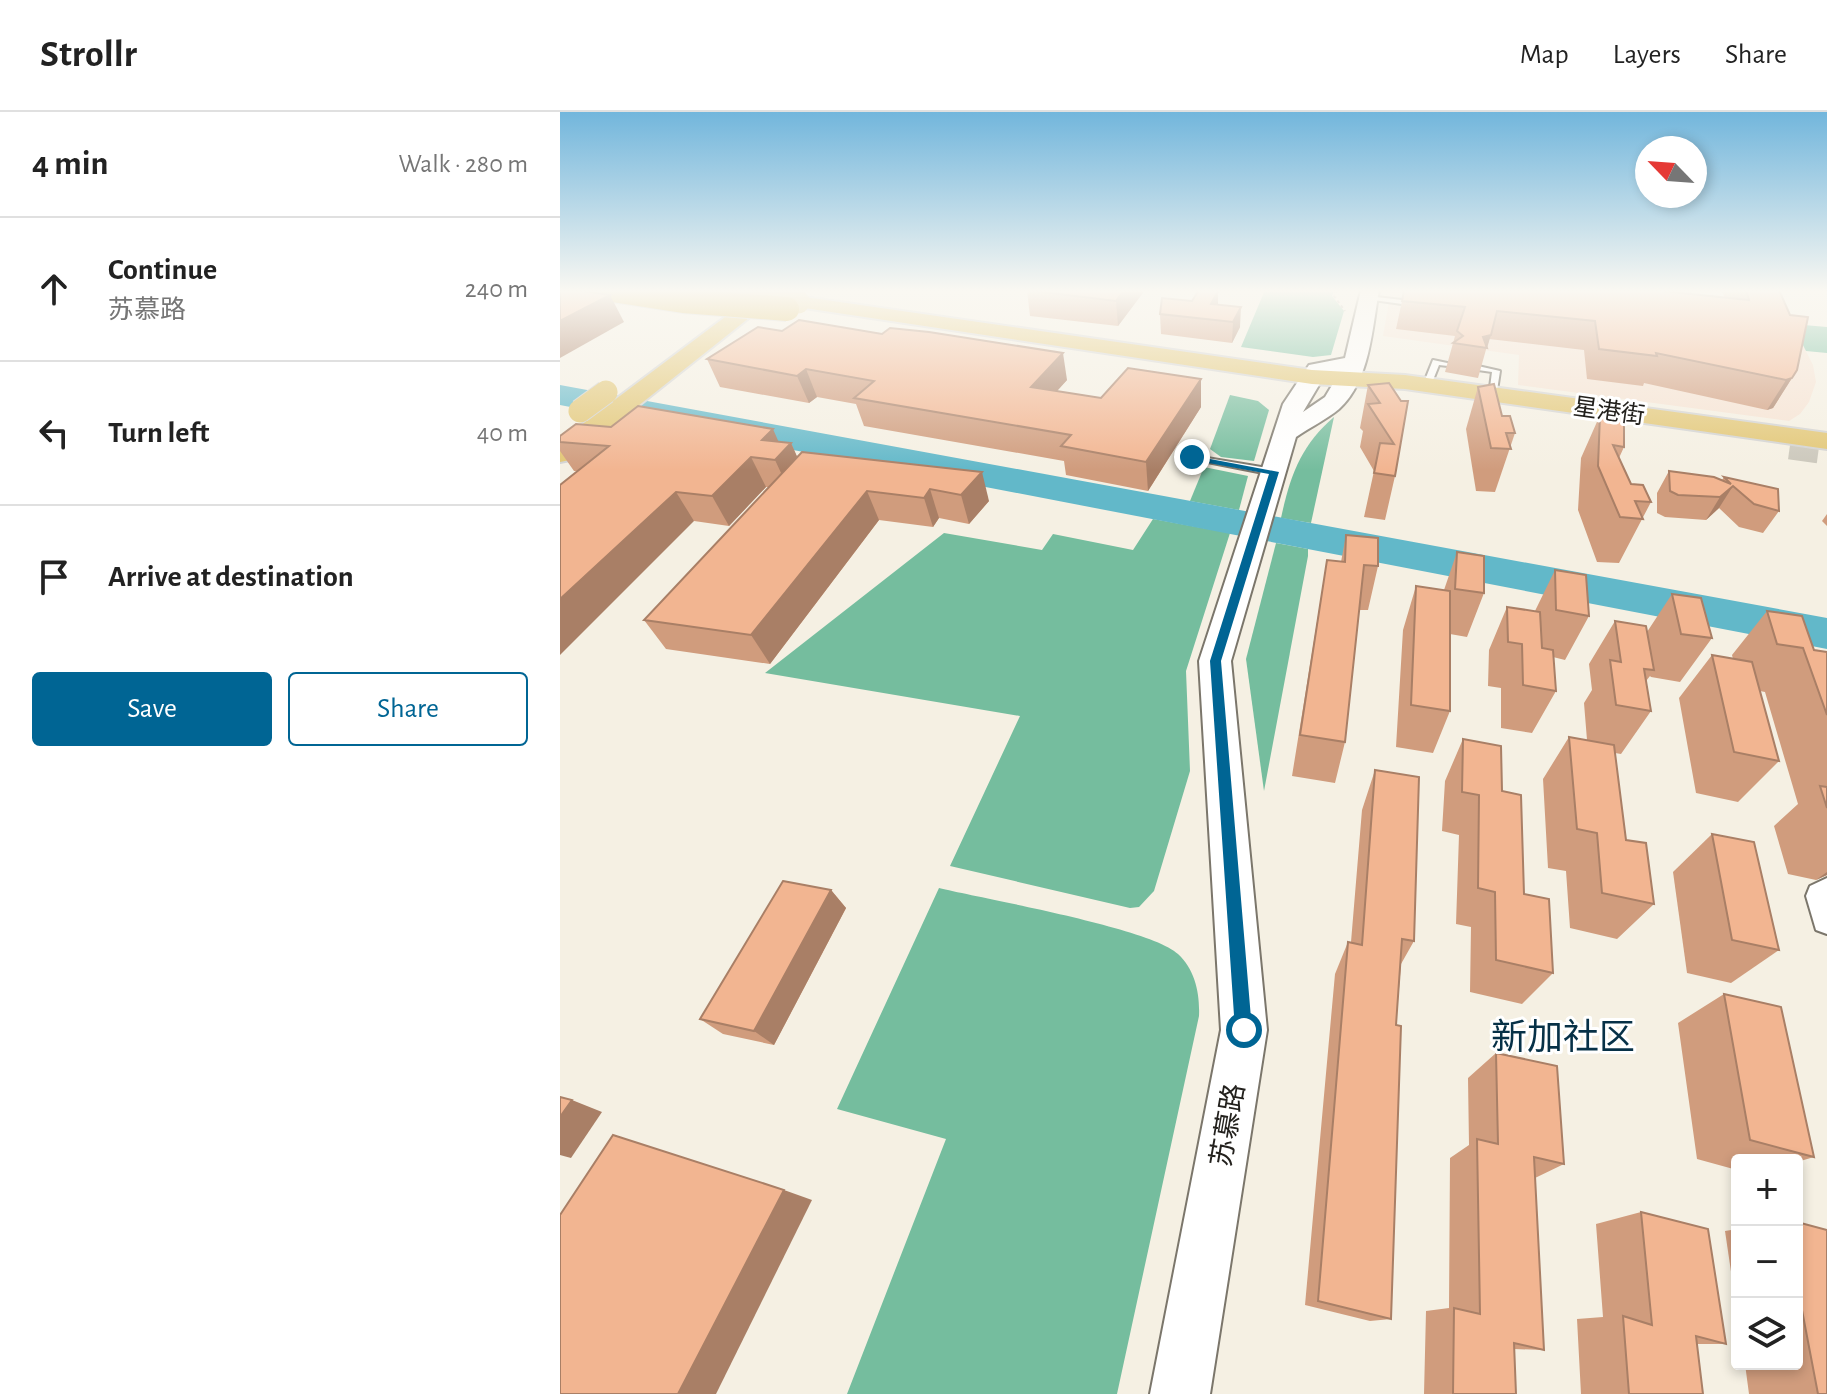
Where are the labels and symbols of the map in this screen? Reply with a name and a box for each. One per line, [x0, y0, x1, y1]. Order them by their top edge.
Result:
north arrow [1635, 136, 1707, 208]
street label: 星港街 [1572, 393, 1646, 429]
route end [1174, 439, 1210, 475]
route start [1226, 1012, 1262, 1048]
district label: 新加社区 [1491, 1018, 1635, 1056]
street label: 苏慕路 [1206, 1081, 1250, 1169]

